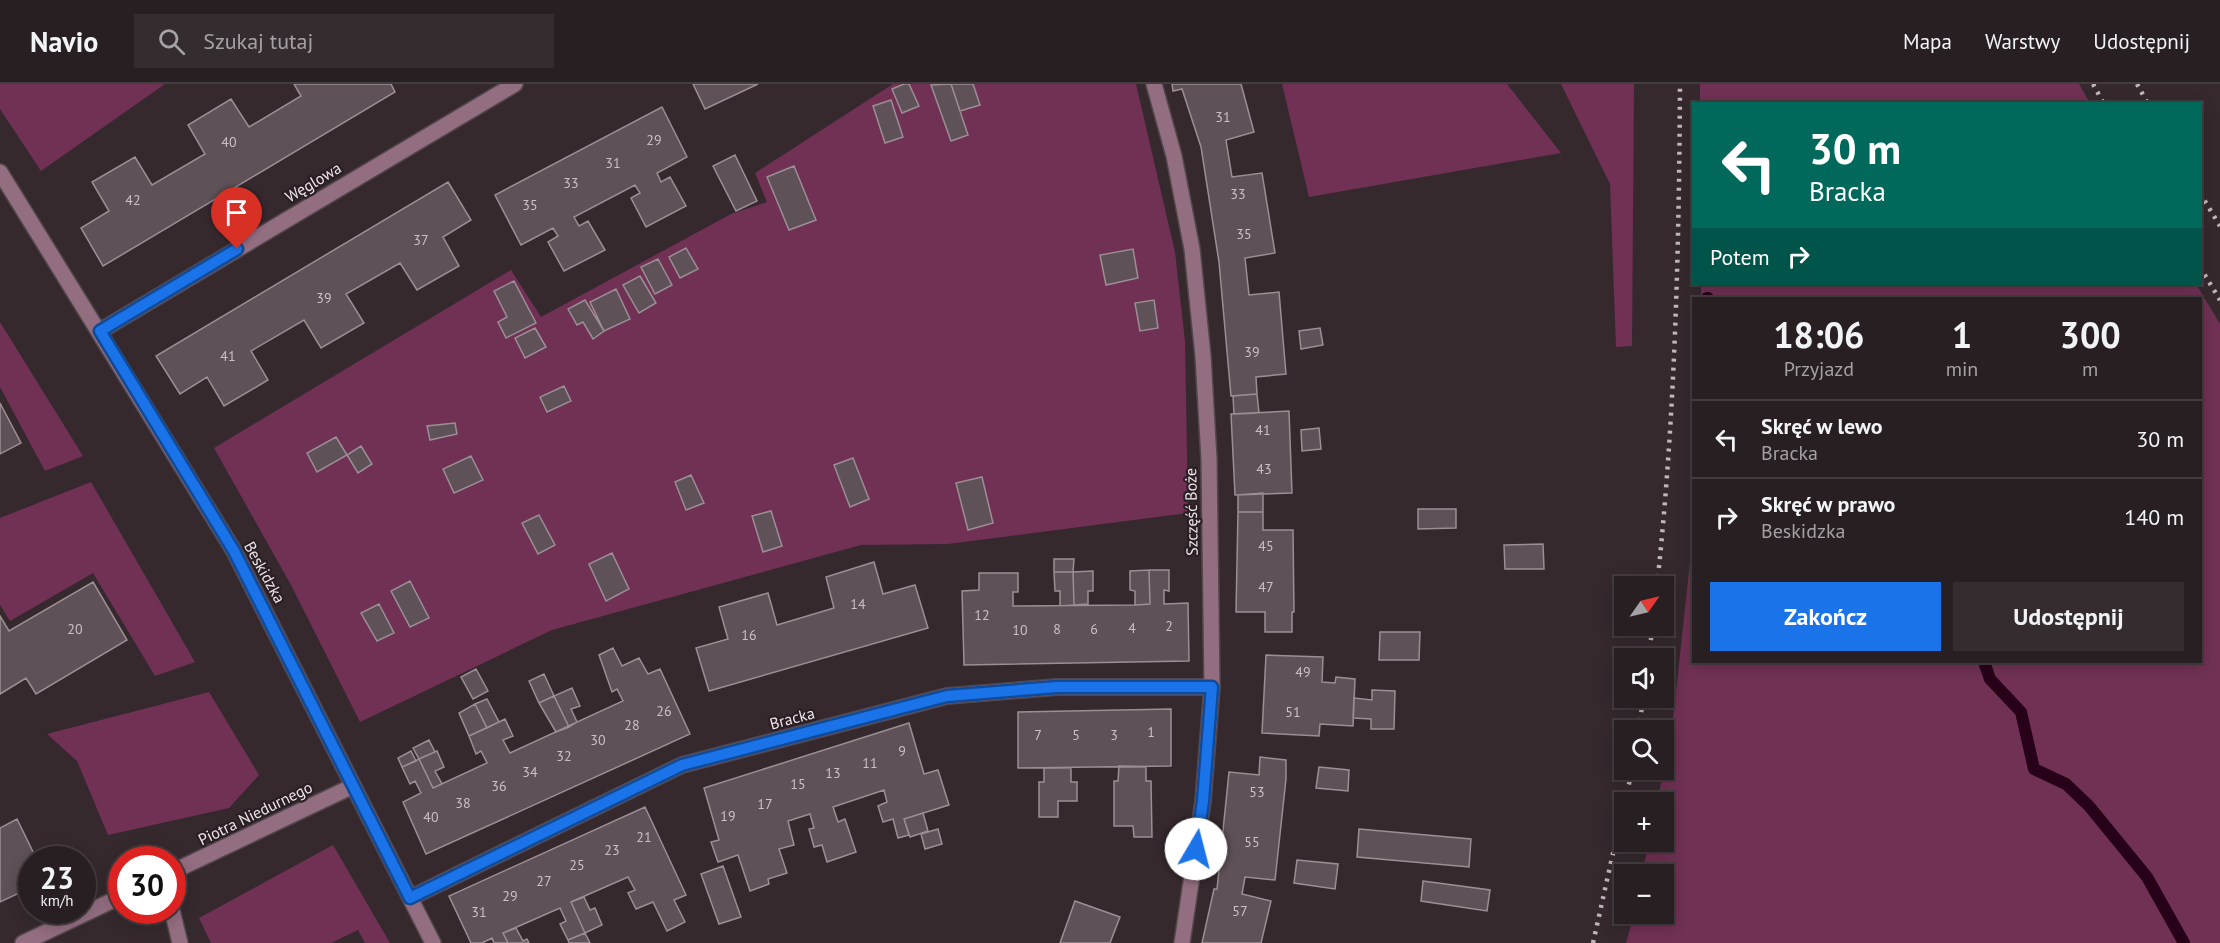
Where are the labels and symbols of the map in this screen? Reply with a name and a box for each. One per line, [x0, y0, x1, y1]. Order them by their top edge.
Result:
house number: 31 [1215, 108, 1231, 126]
house number: 29 [646, 131, 662, 149]
house number: 40 [221, 133, 237, 151]
house number: 31 [605, 154, 621, 172]
street label: Węglowa [281, 157, 345, 207]
house number: 33 [563, 174, 579, 192]
house number: 33 [1230, 185, 1246, 203]
pin [211, 187, 262, 249]
house number: 42 [125, 191, 141, 209]
house number: 35 [522, 196, 538, 214]
house number: 35 [1236, 225, 1252, 243]
house number: 37 [413, 231, 429, 249]
house number: 39 [316, 289, 332, 307]
house number: 39 [1244, 343, 1260, 361]
house number: 41 [220, 347, 236, 365]
house number: 41 [1255, 421, 1271, 439]
house number: 43 [1256, 460, 1272, 478]
street label: Szczęść Boże [1180, 468, 1202, 556]
house number: 45 [1258, 537, 1274, 555]
street label: Beskidzka [240, 538, 290, 606]
north arrow [1614, 576, 1674, 636]
house number: 47 [1258, 578, 1274, 596]
house number: 14 [850, 595, 866, 613]
house number: 12 [974, 606, 990, 624]
house number: 2 [1165, 617, 1173, 635]
house number: 4 [1128, 619, 1136, 637]
house number: 20 [67, 620, 83, 638]
house number: 8 [1053, 620, 1061, 638]
house number: 6 [1090, 620, 1098, 638]
house number: 10 [1012, 621, 1028, 639]
house number: 16 [741, 626, 757, 644]
house number: 49 [1295, 663, 1311, 681]
house number: 26 [656, 702, 672, 720]
street label: Bracka [767, 702, 817, 734]
house number: 51 [1285, 703, 1301, 721]
house number: 28 [624, 716, 640, 734]
house number: 1 [1147, 723, 1155, 741]
house number: 7 [1034, 726, 1042, 744]
house number: 5 [1072, 726, 1080, 744]
house number: 3 [1110, 726, 1118, 744]
house number: 30 [590, 731, 606, 749]
house number: 9 [898, 742, 906, 760]
house number: 32 [556, 747, 572, 765]
house number: 11 [862, 754, 878, 772]
house number: 34 [522, 763, 538, 781]
house number: 13 [825, 764, 841, 782]
house number: 15 [790, 775, 806, 793]
street label: Piotra Niedurnego [195, 777, 315, 849]
house number: 36 [491, 777, 507, 795]
house number: 53 [1249, 783, 1265, 801]
house number: 38 [455, 794, 471, 812]
house number: 17 [757, 795, 773, 813]
house number: 19 [720, 807, 736, 825]
house number: 40 [423, 808, 439, 826]
position arrow [1164, 817, 1228, 881]
house number: 21 [636, 828, 652, 846]
house number: 55 [1244, 833, 1260, 851]
house number: 23 [604, 841, 620, 859]
speed limit sign: 30 [108, 846, 186, 924]
house number: 25 [569, 856, 585, 874]
house number: 27 [536, 872, 552, 890]
house number: 29 [502, 887, 518, 905]
house number: 57 [1232, 902, 1248, 920]
house number: 31 [471, 903, 487, 921]

